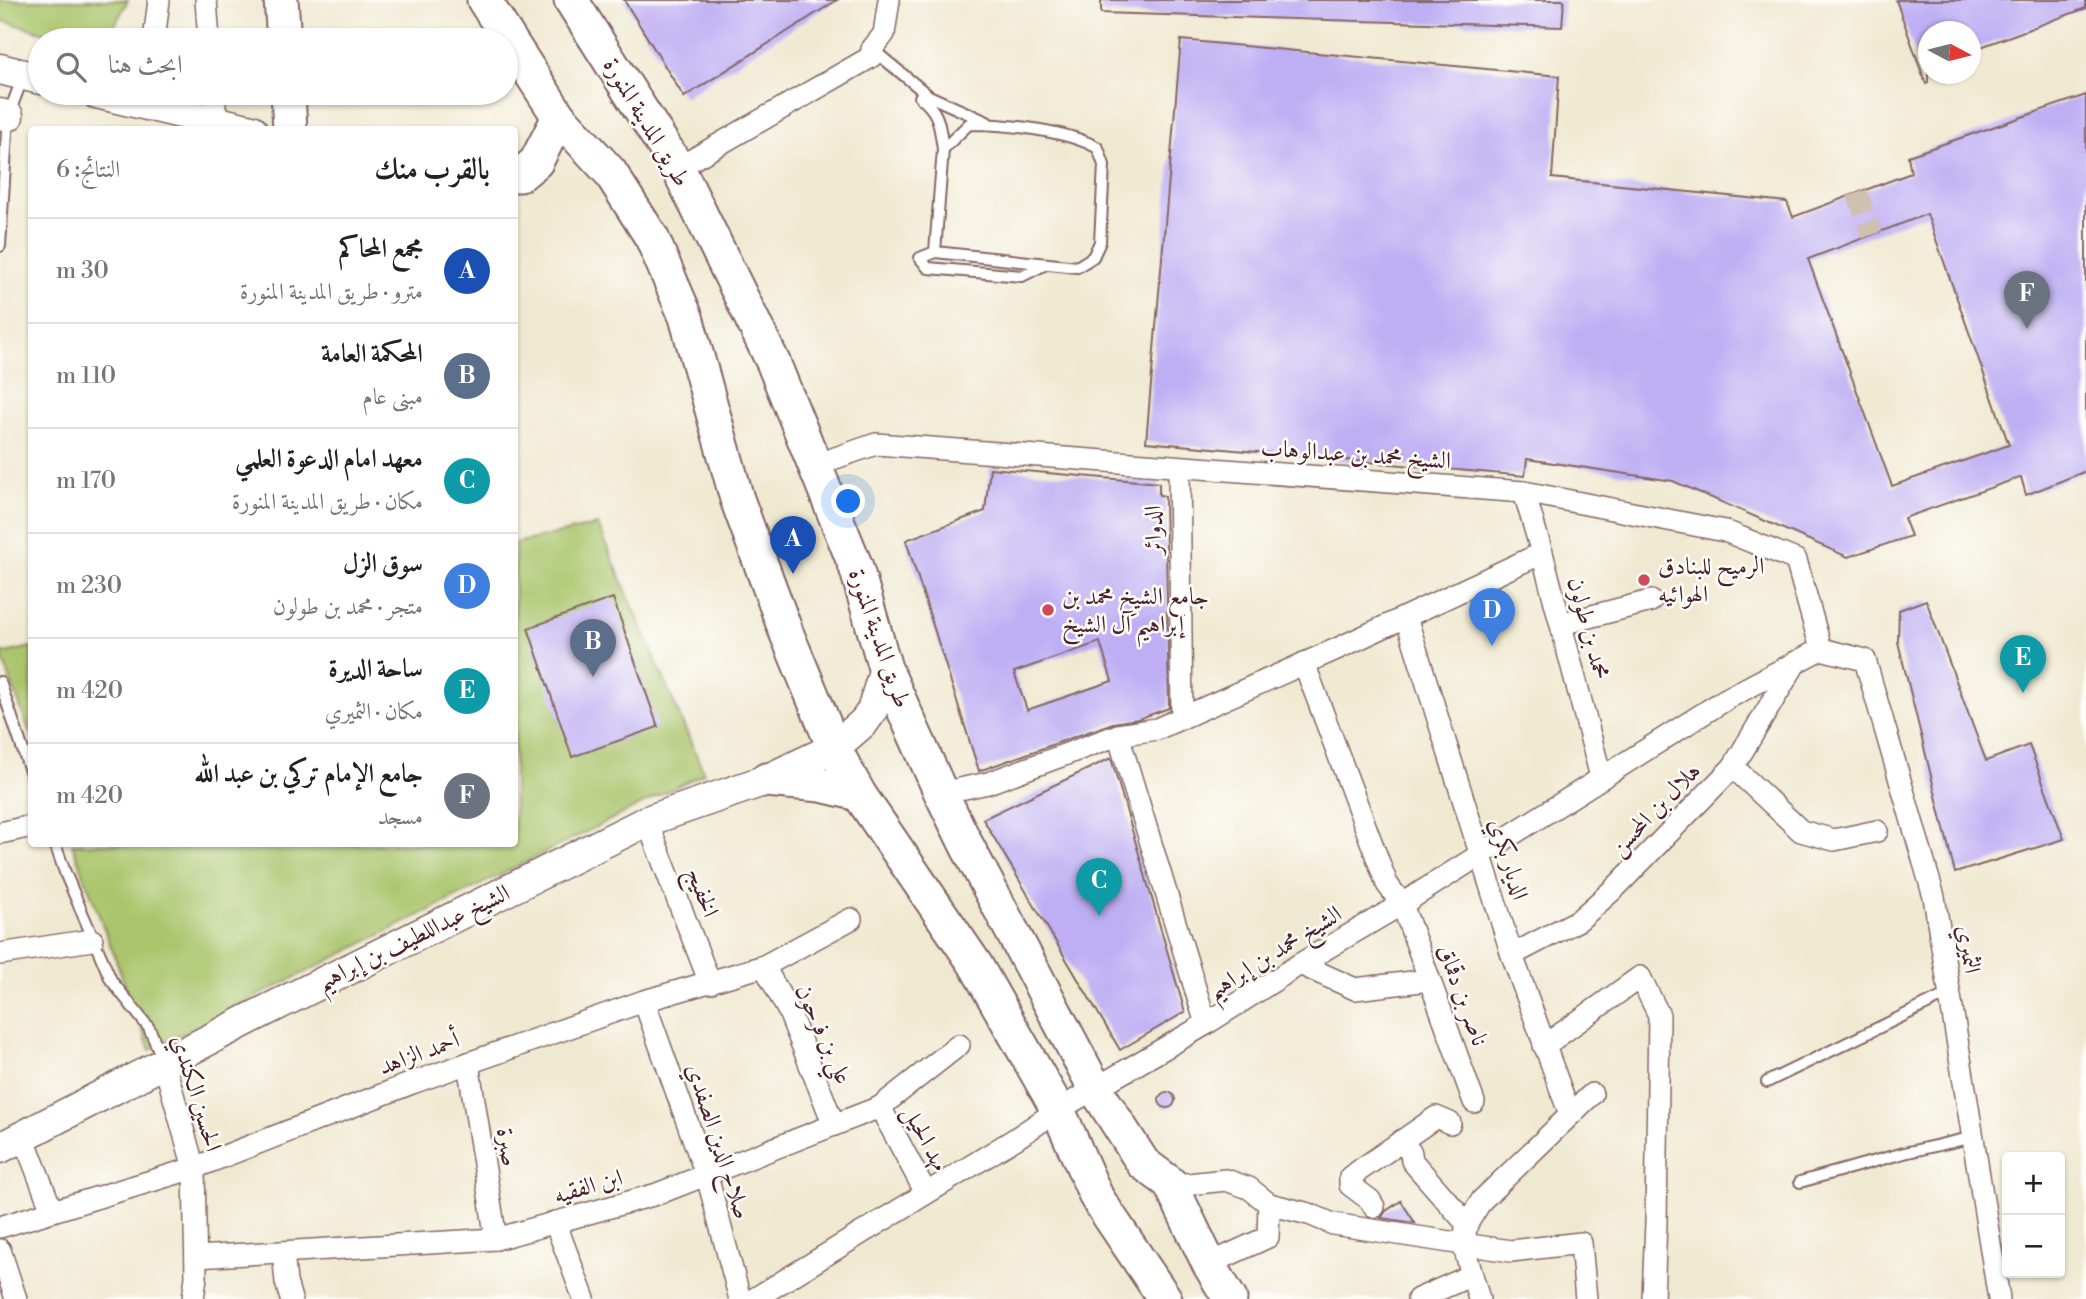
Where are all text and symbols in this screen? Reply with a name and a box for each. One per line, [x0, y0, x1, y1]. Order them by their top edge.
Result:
north arrow [1918, 21, 1981, 84]
search box [28, 28, 518, 105]
icon: search [52, 48, 90, 86]
text: ابحث هنا [108, 49, 183, 81]
street label: طريق المدينة المنورة [596, 53, 696, 193]
text: بالقرب منك [374, 151, 490, 189]
text: النتائج: 6 [56, 156, 120, 184]
text: مجمع المحاكم [339, 233, 423, 265]
text: 30 m [56, 257, 109, 285]
text: A [459, 257, 475, 285]
pin: F [2004, 271, 2050, 329]
text: مترو · طريق المدينة المنورة [240, 278, 423, 306]
text: المحكمة العامة [321, 338, 423, 370]
text: 110 m [56, 362, 116, 390]
text: B [458, 362, 476, 390]
text: مبنى عام [362, 383, 423, 411]
street label: الشيخ محمد بن عبدالوهاب [1259, 433, 1452, 482]
text: معهد امام الدعوة العلمي [235, 443, 423, 475]
text: 170 m [56, 467, 116, 495]
text: C [459, 467, 475, 495]
your location [831, 484, 865, 518]
text: مكان · طريق المدينة المنورة [232, 488, 423, 516]
street label: الدوائر [1139, 505, 1169, 558]
pin: A [770, 516, 816, 574]
text: سوق الزل [343, 548, 423, 580]
place label: الرميح للبنادق الهوائيه [1658, 552, 1764, 610]
street label: طريق المدينة المنورة [841, 565, 917, 712]
text: 230 m [56, 572, 122, 600]
text: D [458, 572, 476, 600]
marker: الرميح للبنادق الهوائيه [1636, 572, 1652, 588]
street label: محمد بن طولون [1560, 574, 1616, 683]
place label: جامع الشيخ محمد بن إبراهيم آل الشيخ [1062, 582, 1209, 648]
pin: D [1469, 588, 1515, 646]
text: متجر · محمد بن طولون [273, 593, 423, 621]
marker: جامع الشيخ محمد بن إبراهيم آل الشيخ [1040, 602, 1056, 618]
pin: B [570, 619, 616, 677]
pin: E [2000, 635, 2046, 693]
text: ساحة الديرة [328, 653, 423, 685]
text: 420 m [56, 677, 123, 705]
text: E [459, 677, 475, 705]
text: مكان · الثميري [324, 698, 423, 726]
street label: هلال بن المحسن [1604, 757, 1708, 863]
text: جامع الإمام تركي بن عبد الله [194, 758, 423, 790]
text: 420 m [56, 782, 123, 810]
text: F [459, 782, 475, 810]
text: مسجد [378, 803, 423, 831]
street label: الديار بكري [1479, 815, 1535, 905]
pin: C [1076, 858, 1122, 916]
street label: الخفيج [674, 863, 725, 923]
street label: الشيخ عبداللطيف بن إبراهيم [312, 878, 518, 1005]
street label: الشيخ محمد بن إبراهيم [1201, 899, 1352, 1013]
street label: الثميري [1946, 923, 1987, 976]
street label: ناصر بن دقماق [1430, 940, 1494, 1050]
street label: علي بن فرحون [781, 980, 858, 1092]
street label: أحمد الزاهد [374, 1023, 464, 1082]
street label: الحسين الكندي [161, 1031, 228, 1156]
street label: صلاح الدين الصفدي [674, 1060, 757, 1224]
street label: مهد الحيل [894, 1100, 955, 1177]
street label: صبرة [489, 1126, 525, 1169]
map controls [2002, 1152, 2065, 1278]
button: + [2002, 1152, 2065, 1215]
street label: ابن الفقيه [550, 1163, 626, 1211]
button: − [2002, 1215, 2065, 1278]

